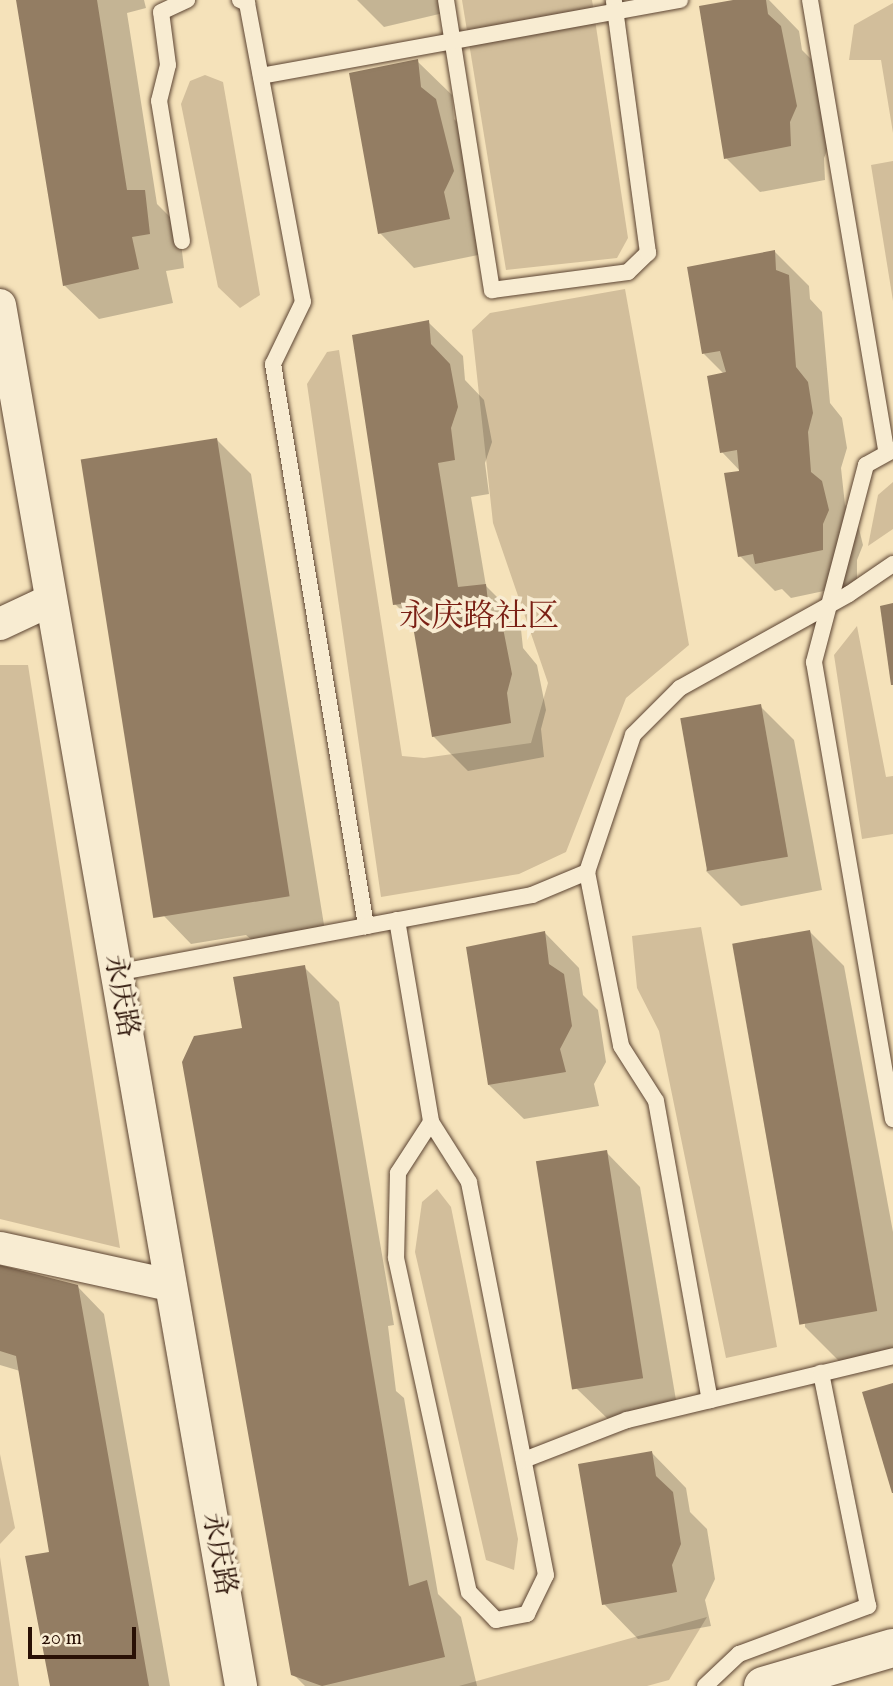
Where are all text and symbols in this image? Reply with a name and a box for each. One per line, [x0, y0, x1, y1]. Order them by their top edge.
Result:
district label: 永庆路社区 [399, 599, 559, 637]
street label: 永庆路 [96, 952, 144, 1040]
street label: 永庆路 [194, 1510, 242, 1598]
scale bar [32, 1612, 140, 1656]
text: 20 m [41, 1625, 82, 1652]

